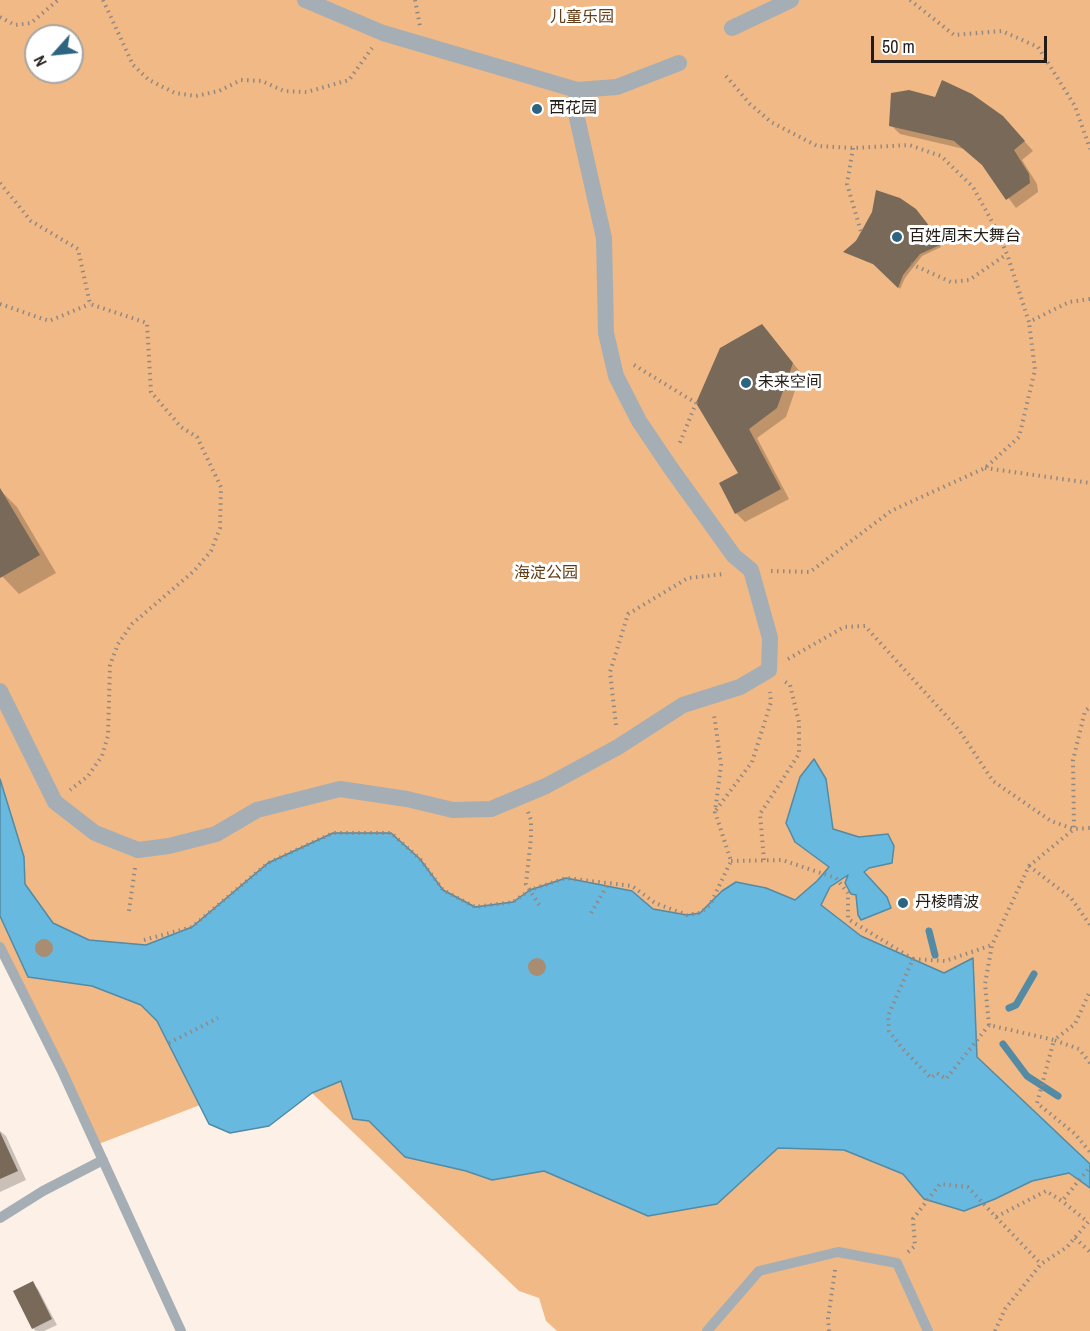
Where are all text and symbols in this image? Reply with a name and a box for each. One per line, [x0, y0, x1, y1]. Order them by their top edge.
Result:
park label: 儿童乐园 [550, 8, 614, 28]
north arrow [24, 24, 84, 84]
scale bar [874, 24, 1050, 62]
text: 50 m [882, 34, 915, 59]
text: N [28, 52, 52, 70]
place label: 西花园 [549, 99, 597, 119]
marker: 西花园 [530, 102, 544, 116]
place label: 百姓周末大舞台 [909, 227, 1021, 247]
marker: 百姓周末大舞台 [890, 230, 904, 244]
place label: 未来空间 [758, 373, 822, 393]
marker: 未来空间 [739, 376, 753, 390]
park label: 海淀公园 [514, 564, 578, 584]
place label: 丹棱晴波 [915, 893, 979, 913]
marker: 丹棱晴波 [896, 896, 910, 910]

